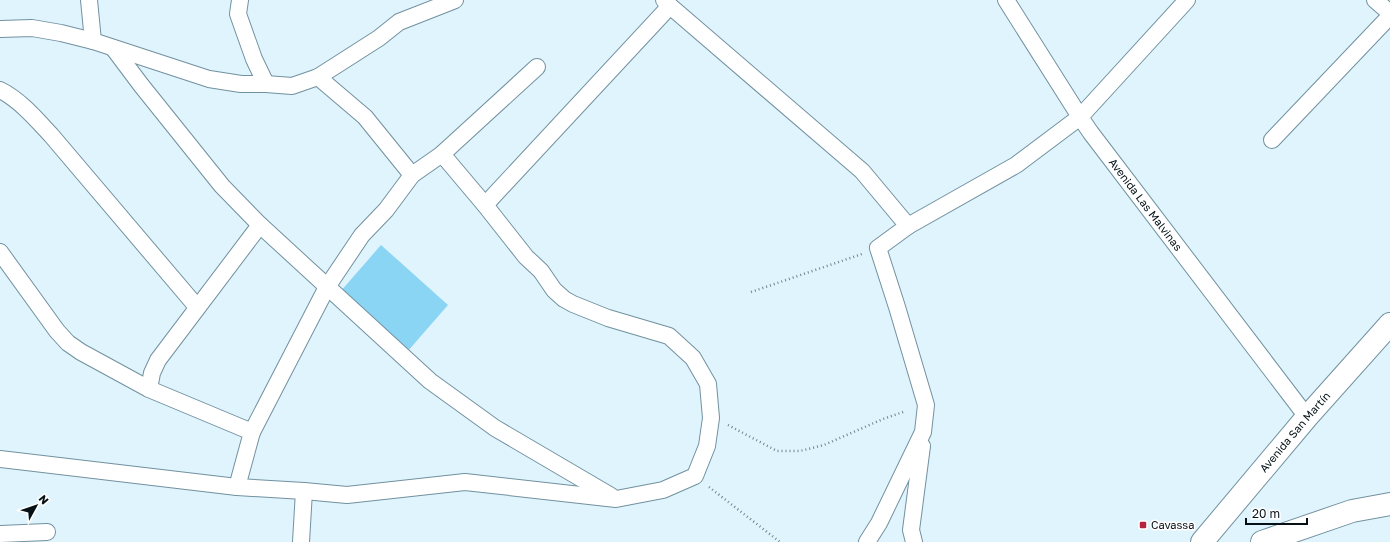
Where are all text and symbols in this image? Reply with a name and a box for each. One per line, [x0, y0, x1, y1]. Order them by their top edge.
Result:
street label: Avenida Las Malvinas [1107, 156, 1185, 253]
street label: Avenida San Martín [1257, 389, 1332, 475]
north arrow [16, 486, 56, 526]
text: N [36, 492, 52, 507]
scale bar [1246, 500, 1307, 526]
text: 20 m [1252, 506, 1280, 521]
place label: Cavassa [1151, 518, 1194, 531]
marker: Cavassa [1138, 520, 1148, 530]

